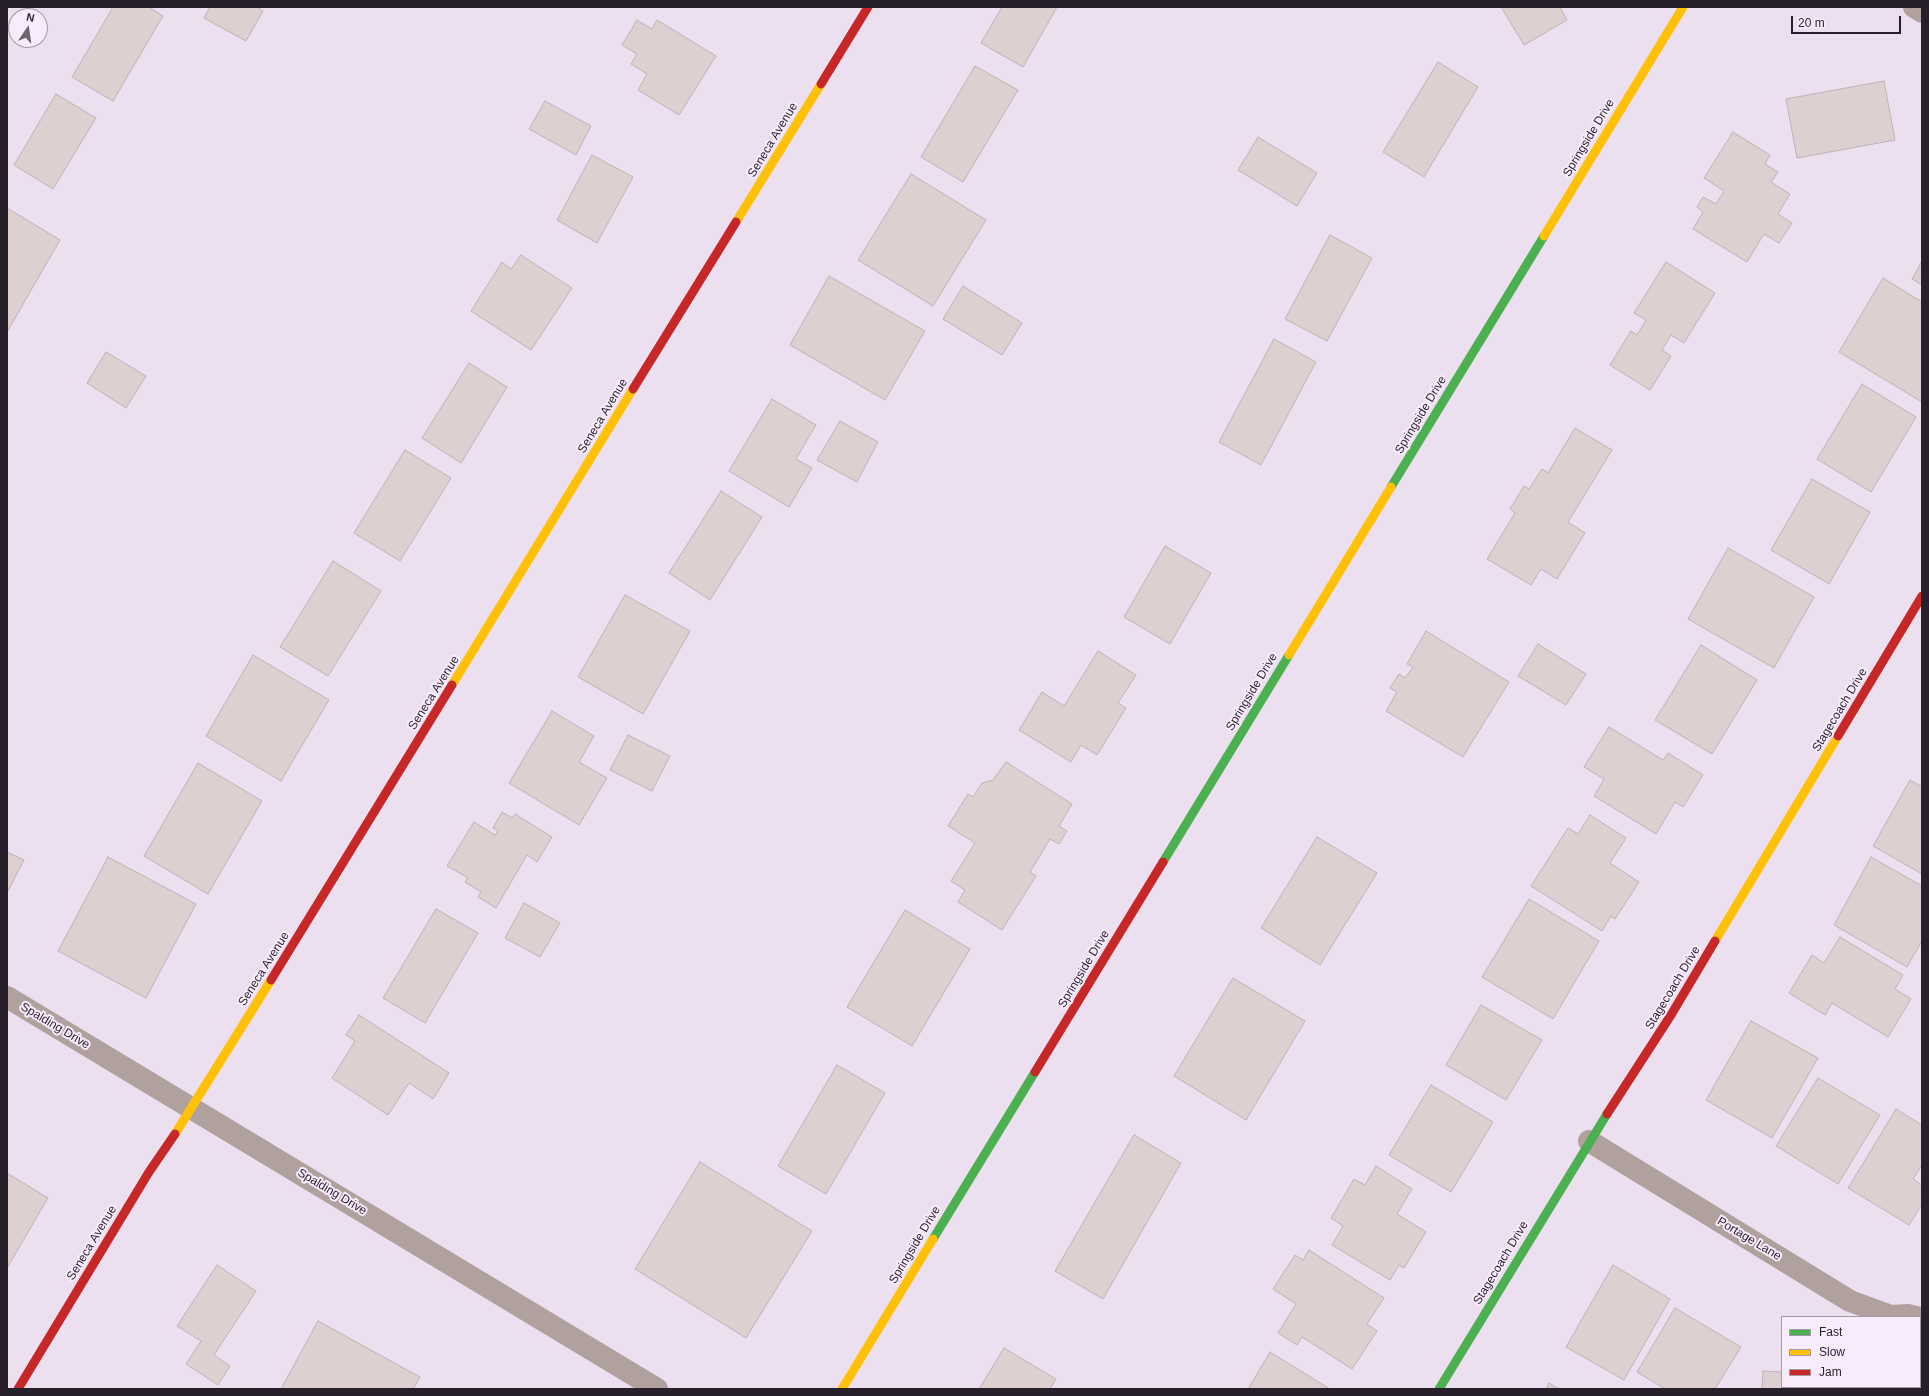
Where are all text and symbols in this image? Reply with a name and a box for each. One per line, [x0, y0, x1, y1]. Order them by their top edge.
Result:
north arrow [8, 8, 48, 48]
scale bar [1793, 8, 1903, 34]
text: N [25, 11, 36, 24]
text: 20 m [1798, 16, 1825, 30]
street label: Springside Drive [1560, 97, 1618, 179]
street label: Seneca Avenue [745, 100, 801, 180]
street label: Springside Drive [1392, 374, 1450, 456]
street label: Seneca Avenue [575, 376, 631, 456]
street label: Springside Drive [1223, 651, 1281, 733]
street label: Seneca Avenue [406, 653, 462, 733]
street label: Stagecoach Drive [1809, 666, 1871, 754]
street label: Springside Drive [1055, 928, 1113, 1010]
street label: Seneca Avenue [236, 929, 292, 1009]
street label: Stagecoach Drive [1642, 944, 1704, 1032]
street label: Spalding Drive [18, 1000, 92, 1052]
street label: Spalding Drive [295, 1166, 369, 1218]
street label: Seneca Avenue [64, 1203, 120, 1283]
street label: Springside Drive [886, 1204, 944, 1286]
street label: Portage Lane [1714, 1214, 1784, 1264]
street label: Stagecoach Drive [1470, 1219, 1532, 1307]
legend [1781, 1316, 1921, 1388]
text: Fast [1819, 1325, 1842, 1339]
text: Slow [1819, 1345, 1845, 1359]
text: Jam [1819, 1365, 1842, 1379]

